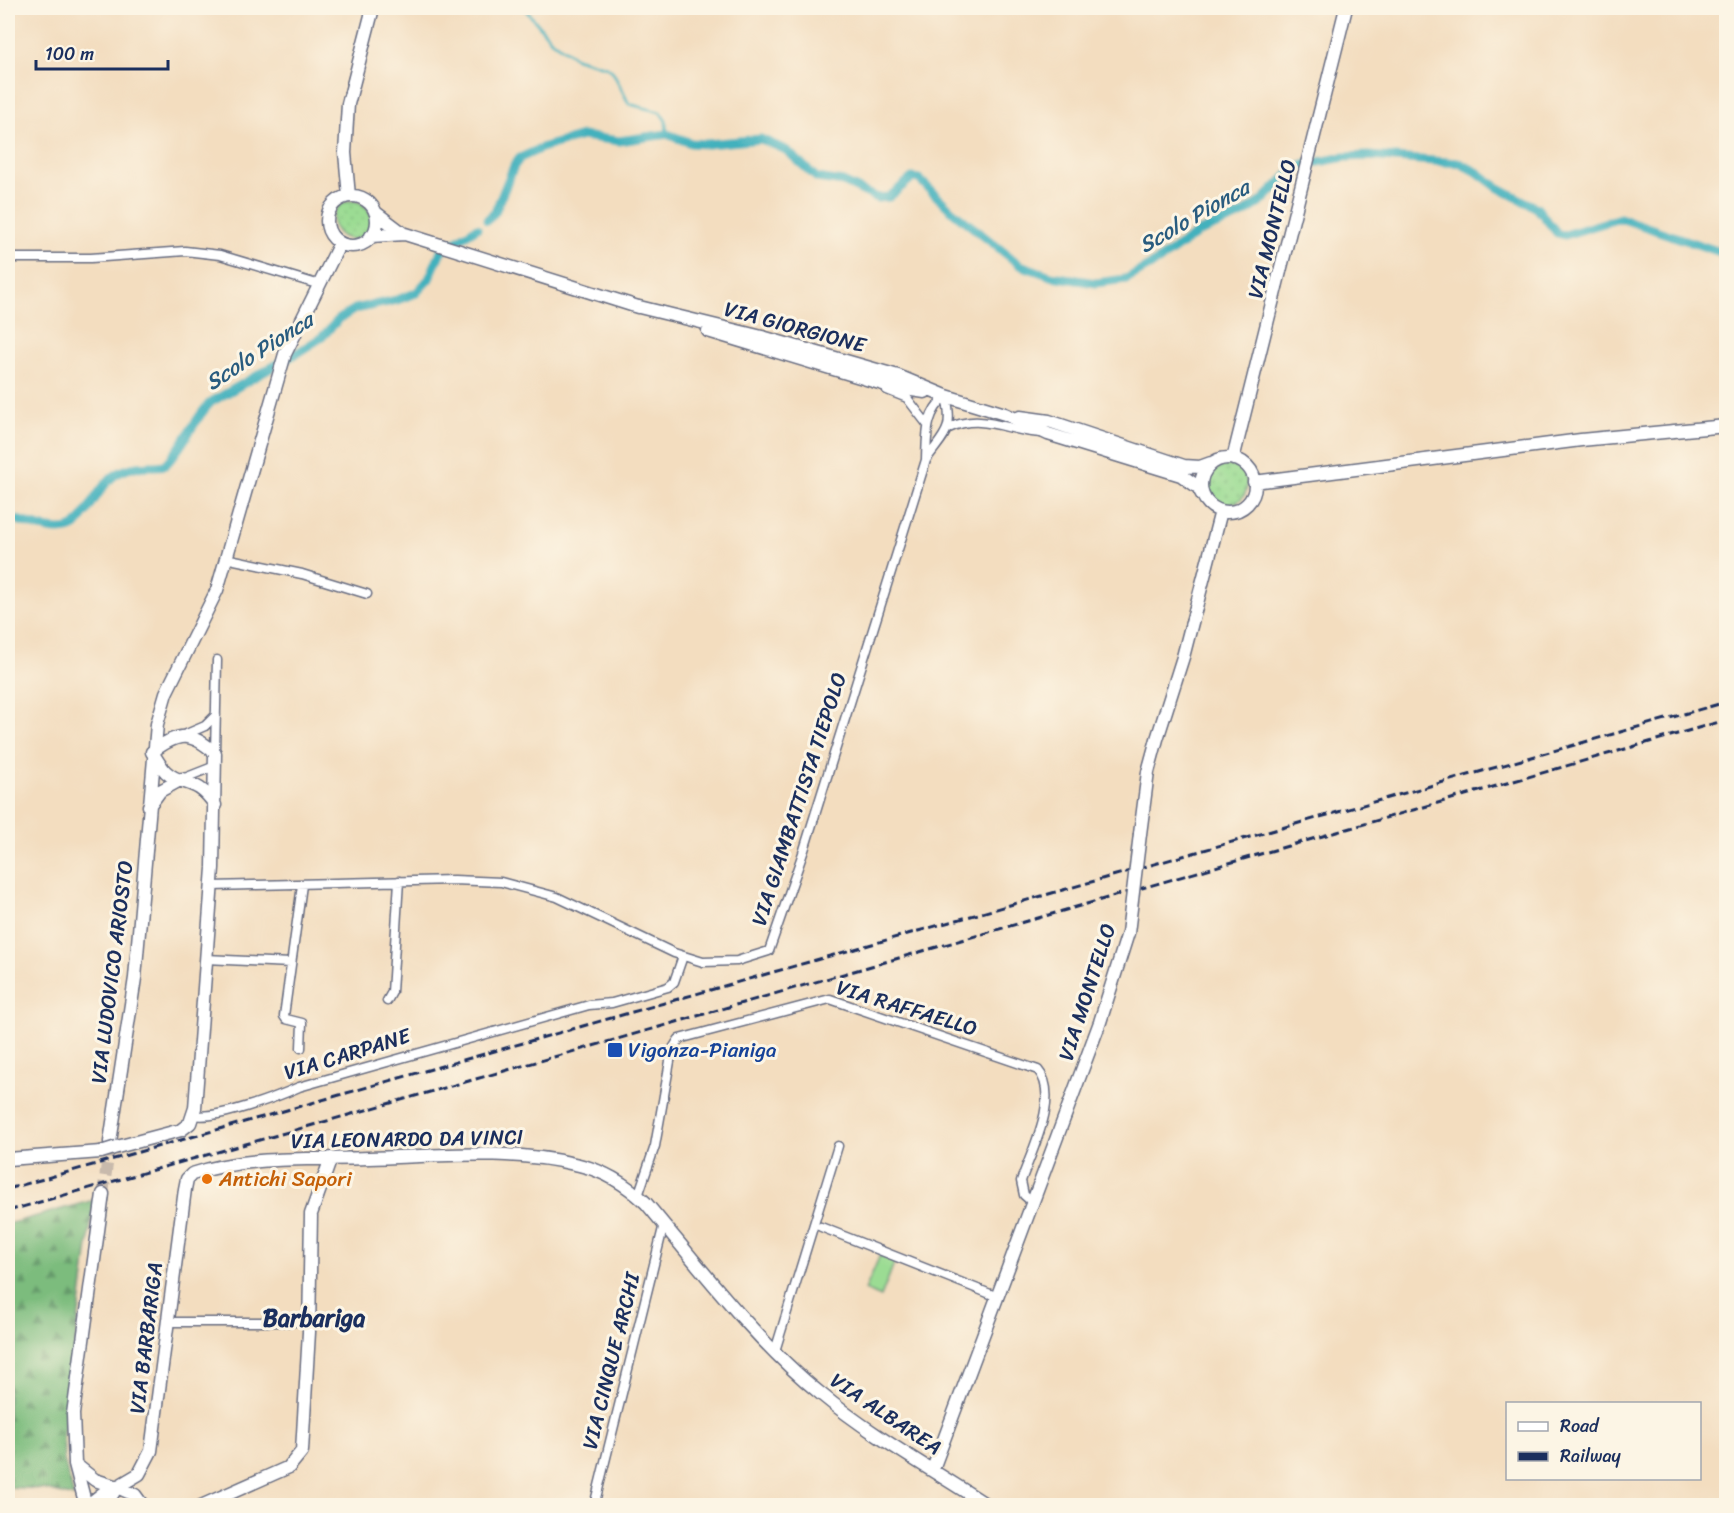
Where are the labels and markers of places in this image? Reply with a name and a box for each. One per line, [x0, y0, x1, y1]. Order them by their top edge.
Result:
place label: Vigonza-Pianiga [628, 1031, 777, 1069]
marker: Vigonza-Pianiga [606, 1041, 624, 1059]
place label: Antichi Sapori [218, 1160, 353, 1198]
marker: Antichi Sapori [200, 1172, 214, 1186]

